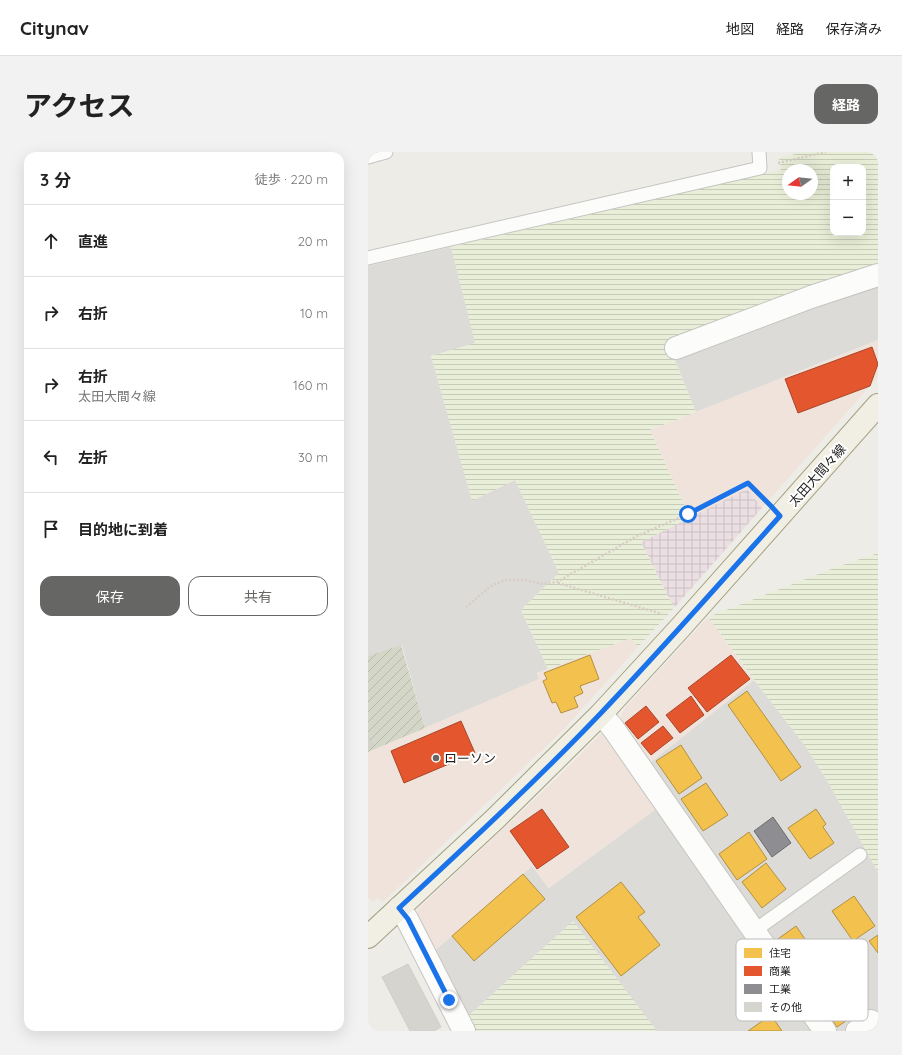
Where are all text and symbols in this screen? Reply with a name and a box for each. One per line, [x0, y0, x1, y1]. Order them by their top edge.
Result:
text: Citynav [20, 16, 89, 40]
text: 地図 [726, 20, 754, 38]
text: 経路 [776, 20, 804, 38]
text: 保存済み [826, 20, 882, 38]
button: 経路 [814, 84, 878, 124]
text: アクセス [24, 88, 135, 123]
north arrow [782, 164, 818, 200]
map controls [830, 164, 866, 236]
button: + [830, 164, 866, 200]
text: 3 分 [40, 169, 71, 190]
text: 徒歩 · 220 m [255, 171, 328, 187]
button: − [830, 200, 866, 236]
icon: ahead [40, 230, 62, 252]
text: 直進 [78, 232, 108, 251]
text: 20 m [298, 233, 328, 249]
icon: right [40, 302, 62, 324]
text: 右折 [78, 304, 108, 323]
text: 10 m [300, 305, 328, 321]
text: 右折 [78, 367, 108, 386]
icon: right [40, 374, 62, 396]
text: 160 m [293, 377, 328, 393]
text: 太田大間々線 [78, 388, 156, 404]
street label: 太田大間々線 [785, 441, 849, 509]
icon: left [40, 446, 62, 468]
text: 左折 [78, 448, 108, 467]
text: 30 m [298, 449, 328, 465]
route start [679, 505, 697, 523]
icon: arrive [40, 518, 62, 540]
text: 目的地に到着 [78, 520, 168, 539]
button: 保存 [40, 576, 180, 616]
button: 共有 [188, 576, 328, 616]
place label: ローソン [444, 750, 496, 766]
marker: ローソン [431, 753, 441, 763]
legend [736, 939, 868, 1021]
text: 住宅 [769, 946, 791, 960]
text: 商業 [769, 964, 791, 978]
text: 工業 [769, 982, 791, 996]
route end [440, 991, 458, 1009]
text: その他 [769, 1000, 802, 1014]

